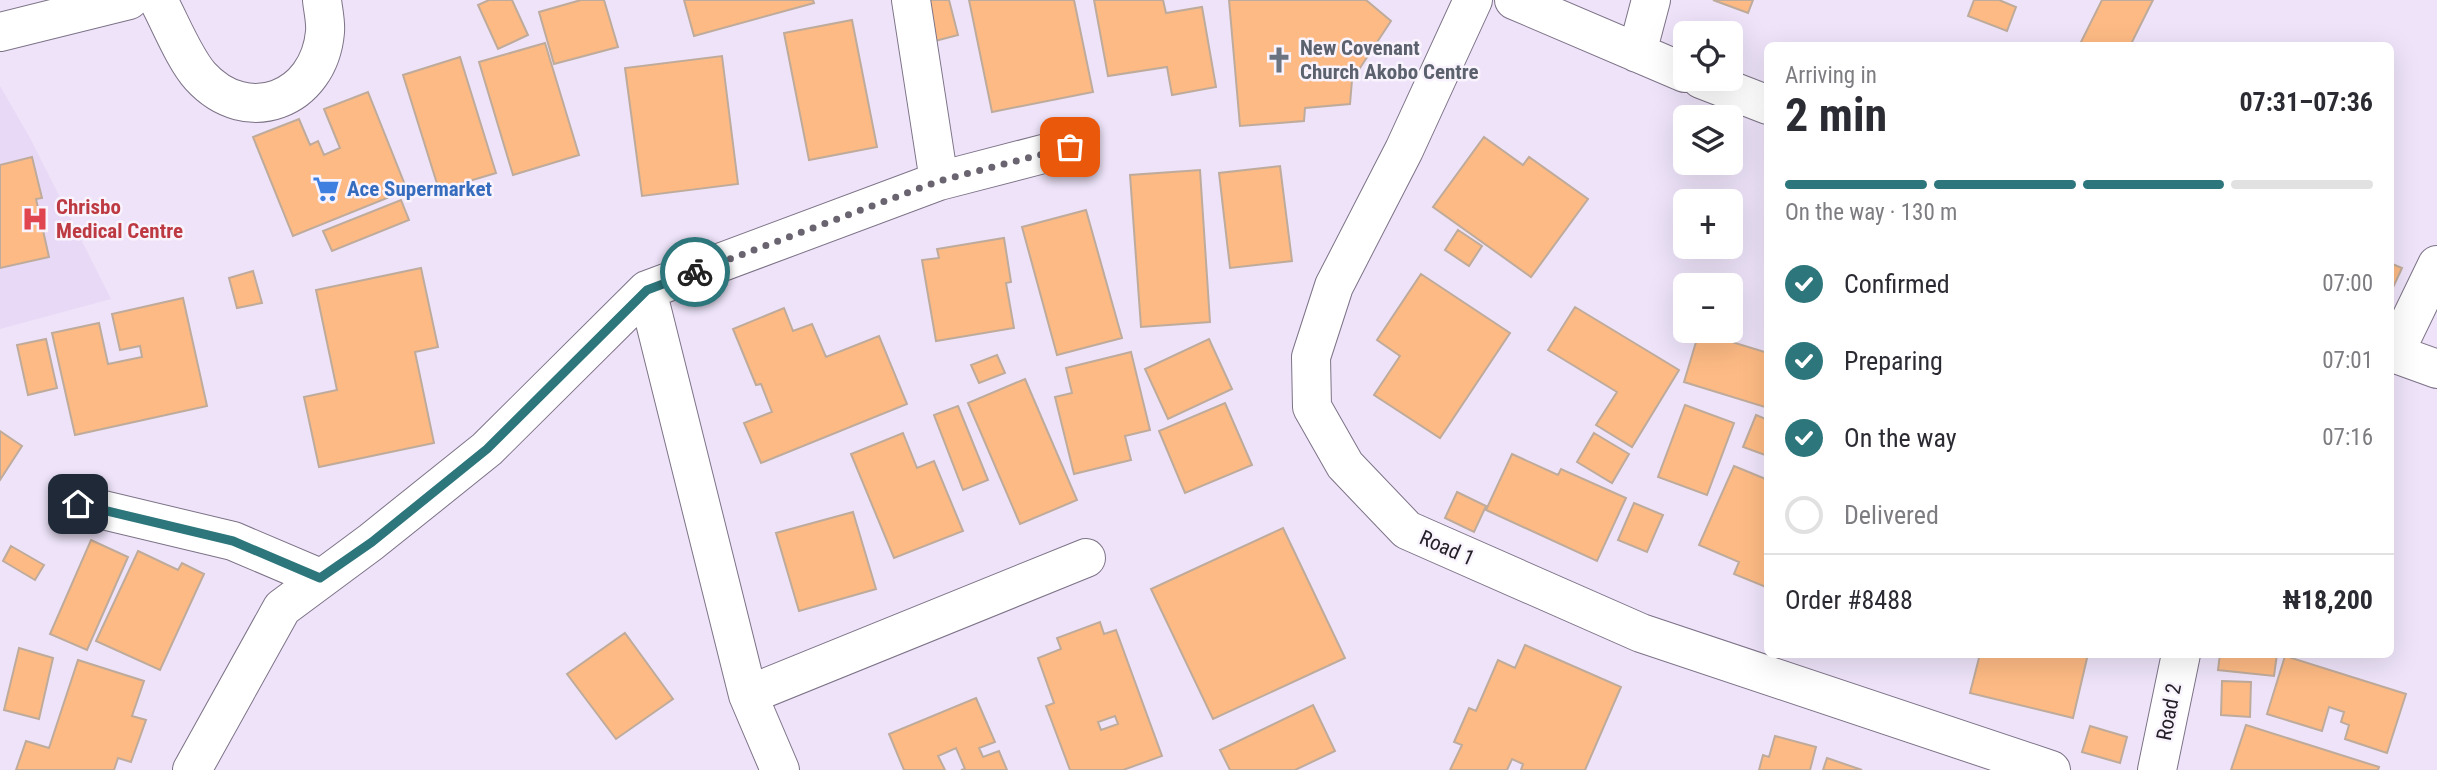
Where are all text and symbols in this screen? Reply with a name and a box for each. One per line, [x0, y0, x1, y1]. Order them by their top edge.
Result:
map controls [1673, 21, 1743, 343]
button: locate [1673, 21, 1743, 91]
place label: New Covenant Church Akobo Centre [1300, 36, 1479, 84]
church icon: New Covenant Church Akobo Centre [1264, 45, 1294, 75]
text: Arriving in [1785, 62, 1877, 89]
text: 07:31–07:36 [2239, 87, 2373, 117]
text: 2 min [1785, 88, 1887, 142]
button: layers [1673, 105, 1743, 175]
pin [1040, 117, 1100, 177]
icon: bag [1051, 128, 1089, 166]
supermarket icon: Ace Supermarket [311, 174, 341, 204]
place label: Ace Supermarket [347, 177, 492, 201]
button: + [1673, 189, 1743, 259]
place label: Chrisbo Medical Centre [56, 195, 183, 243]
text: On the way · 130 m [1785, 199, 1957, 226]
hospital icon: Chrisbo Medical Centre [20, 204, 50, 234]
courier [660, 237, 730, 307]
icon: bike [676, 253, 714, 291]
icon: check [1785, 265, 1823, 303]
text: Confirmed [1844, 269, 1950, 299]
text: 07:00 [2322, 270, 2373, 297]
button: − [1673, 273, 1743, 343]
icon: check [1785, 342, 1823, 380]
text: Preparing [1844, 346, 1943, 376]
text: 07:01 [2322, 347, 2373, 374]
icon: check [1785, 419, 1823, 457]
text: On the way [1844, 423, 1957, 453]
text: 07:16 [2322, 424, 2373, 451]
pin [48, 474, 108, 534]
icon: home [59, 485, 97, 523]
text: Delivered [1844, 500, 1939, 530]
street label: Road 1 [1416, 525, 1478, 571]
text: Order #8488 [1785, 585, 1913, 615]
text: ₦18,200 [2282, 585, 2373, 615]
street label: Road 2 [2152, 682, 2186, 742]

